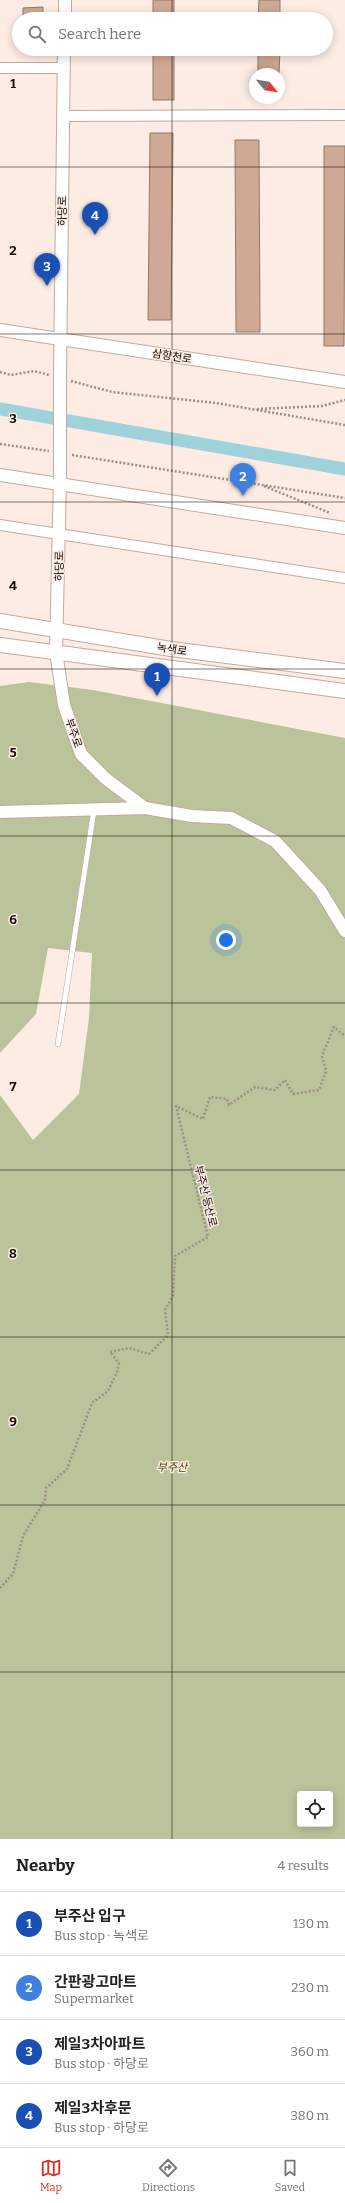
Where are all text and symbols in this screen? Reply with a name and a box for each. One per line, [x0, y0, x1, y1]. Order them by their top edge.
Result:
search box [12, 12, 333, 56]
icon: search [26, 23, 48, 45]
text: Search here [58, 25, 141, 43]
north arrow [249, 68, 285, 104]
text: 1 [10, 76, 16, 91]
street label: 하당로 [56, 196, 69, 226]
pin: 4 [82, 202, 108, 235]
text: 2 [9, 243, 17, 258]
pin: 3 [34, 253, 60, 286]
street label: 삼향천로 [151, 347, 193, 366]
text: 3 [9, 411, 17, 426]
pin: 2 [230, 463, 256, 496]
street label: 하당로 [53, 551, 66, 581]
text: 4 [9, 578, 17, 593]
street label: 녹색로 [156, 641, 188, 658]
pin: 1 [144, 663, 170, 696]
street label: 부주로 [62, 717, 85, 750]
text: 5 [9, 745, 17, 760]
text: 6 [9, 912, 17, 927]
your location [216, 930, 236, 950]
text: 7 [10, 1079, 17, 1094]
street label: 부주산 등산로 [192, 1164, 219, 1228]
text: 8 [9, 1246, 17, 1261]
text: 9 [9, 1414, 17, 1429]
park label: 부주산 [157, 1461, 189, 1474]
map controls [297, 1791, 333, 1827]
button: locate [297, 1791, 333, 1827]
text: Nearby [16, 1855, 75, 1876]
text: 4 results [277, 1858, 329, 1873]
text: 부주산 입구 [54, 1907, 126, 1925]
text: 1 [26, 1916, 32, 1931]
text: 130 m [293, 1916, 329, 1931]
text: Bus stop · 녹색로 [54, 1928, 149, 1943]
text: 간판광고마트 [54, 1973, 137, 1991]
text: 2 [25, 1980, 33, 1995]
text: 230 m [291, 1980, 329, 1995]
text: Supermarket [54, 1991, 134, 2006]
text: 제일3차아파트 [54, 2035, 145, 2053]
text: 3 [25, 2044, 33, 2059]
text: 360 m [291, 2044, 329, 2059]
text: Bus stop · 하당로 [54, 2056, 149, 2071]
text: 제일3차후문 [54, 2099, 132, 2117]
text: 4 [25, 2108, 33, 2123]
text: 380 m [290, 2108, 329, 2123]
text: Bus stop · 하당로 [54, 2120, 149, 2135]
tab: Map [40, 2157, 62, 2194]
tab: Directions [142, 2157, 195, 2194]
tab: Saved [275, 2157, 305, 2194]

